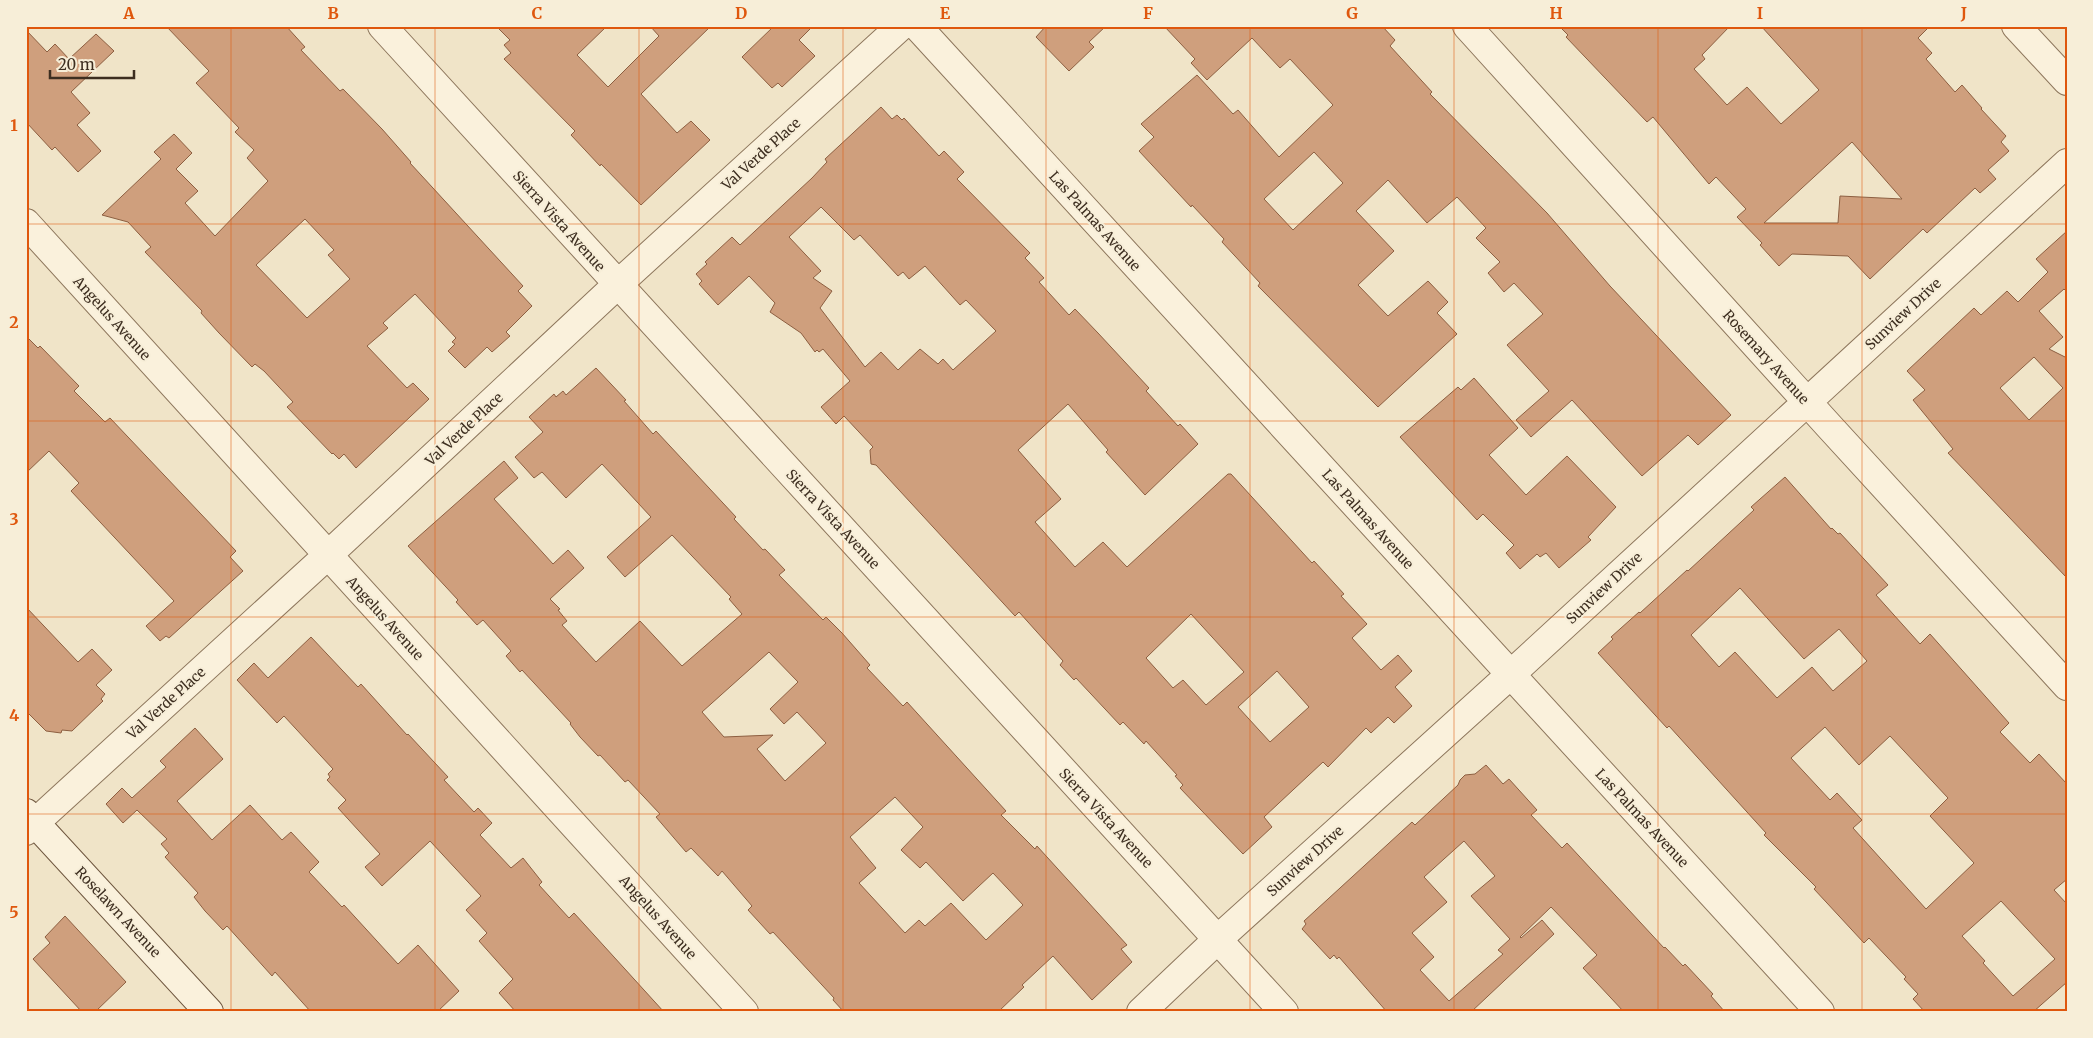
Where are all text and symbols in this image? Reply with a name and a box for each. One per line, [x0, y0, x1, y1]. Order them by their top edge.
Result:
text: A [122, 3, 135, 23]
text: B [327, 3, 339, 23]
text: C [532, 3, 542, 23]
text: D [735, 3, 747, 23]
text: E [940, 3, 951, 23]
text: F [1143, 3, 1153, 23]
text: G [1346, 3, 1358, 23]
text: H [1549, 3, 1563, 23]
text: I [1757, 3, 1763, 23]
text: J [1960, 3, 1967, 23]
scale bar [50, 48, 134, 80]
text: 20 m [58, 55, 95, 74]
street label: Val Verde Place [717, 114, 804, 195]
text: 1 [10, 115, 18, 135]
street label: Sierra Vista Avenue [509, 167, 609, 275]
street label: Las Palmas Avenue [1045, 167, 1145, 275]
street label: Angelus Avenue [69, 272, 154, 364]
street label: Sunview Drive [1861, 274, 1945, 354]
street label: Rosemary Avenue [1719, 306, 1813, 408]
text: 2 [9, 312, 19, 332]
street label: Val Verde Place [421, 388, 507, 470]
street label: Las Palmas Avenue [1318, 465, 1418, 573]
street label: Sierra Vista Avenue [782, 466, 884, 572]
text: 3 [9, 509, 19, 529]
street label: Sunview Drive [1562, 548, 1646, 628]
street label: Angelus Avenue [342, 572, 427, 664]
street label: Val Verde Place [122, 663, 209, 744]
text: 4 [9, 705, 19, 725]
street label: Sierra Vista Avenue [1055, 765, 1157, 871]
street label: Las Palmas Avenue [1592, 765, 1692, 871]
street label: Sunview Drive [1263, 822, 1347, 900]
street label: Roselawn Avenue [71, 863, 165, 961]
street label: Angelus Avenue [615, 871, 700, 963]
text: 5 [9, 902, 19, 922]

